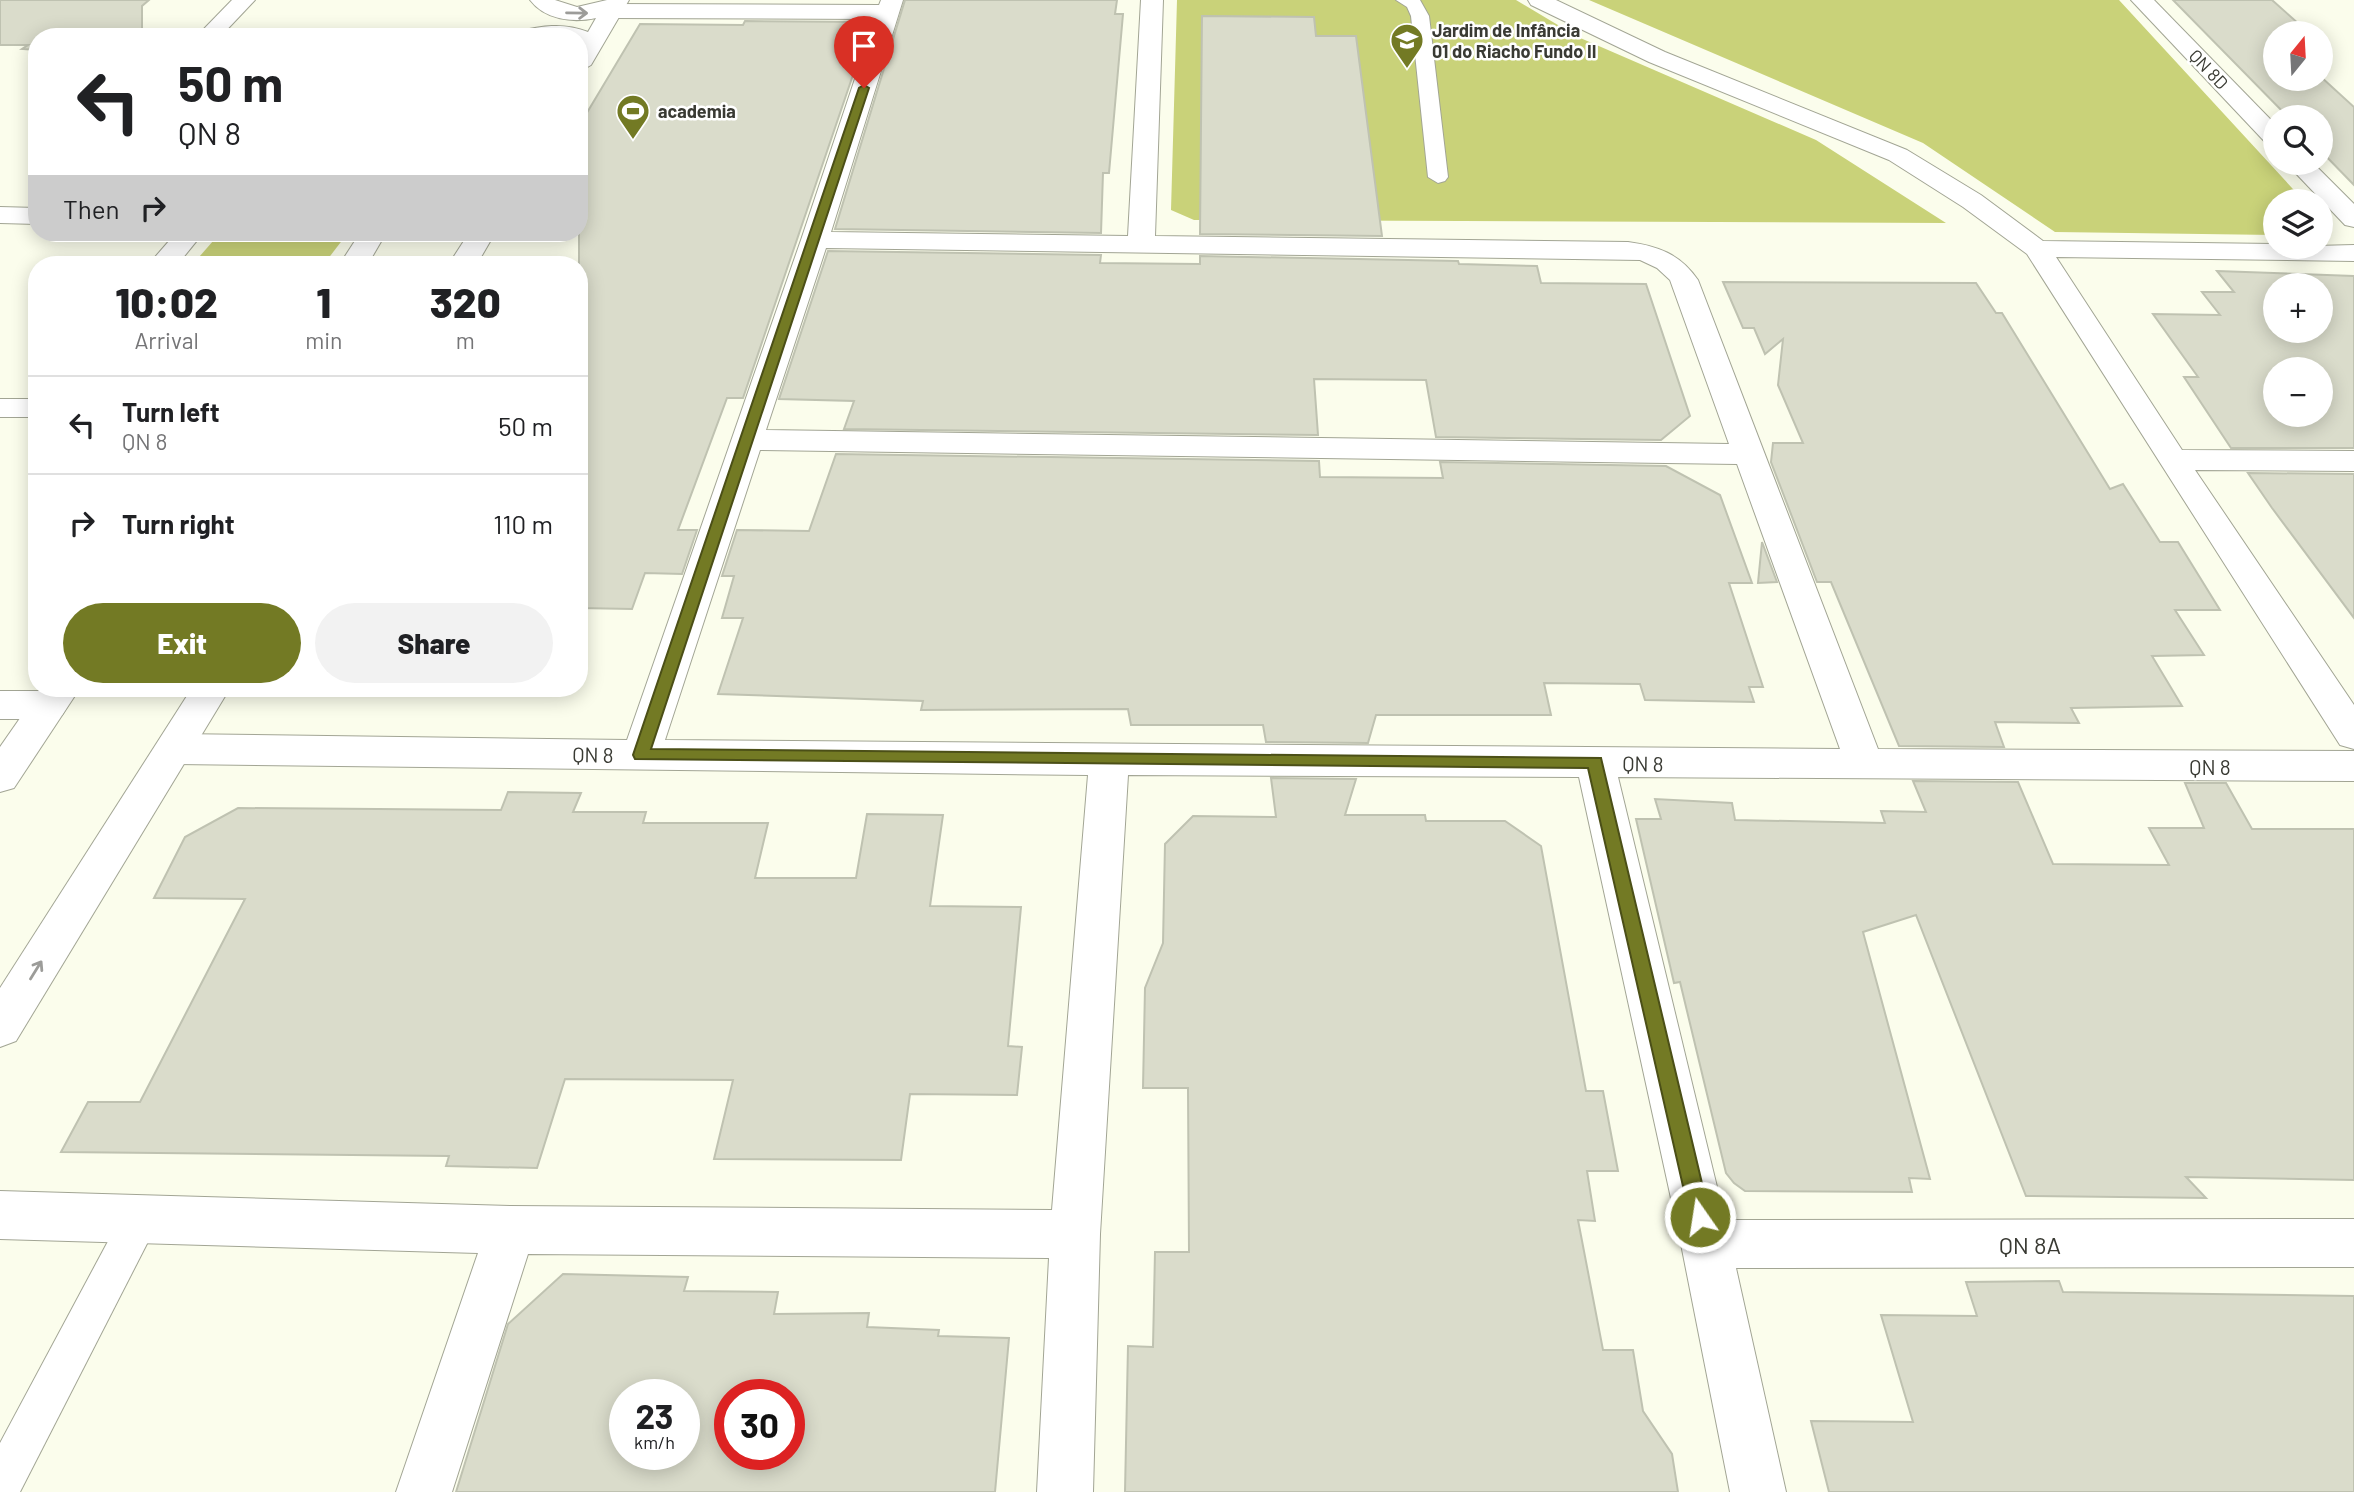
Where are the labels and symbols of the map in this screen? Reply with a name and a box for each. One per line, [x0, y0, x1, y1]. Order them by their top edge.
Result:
one-way arrow [565, 6, 588, 20]
pin [834, 16, 894, 88]
place label: Jardim de Infância 01 do Riacho Fundo II [1432, 19, 1596, 62]
school or university icon: Jardim de Infância 01 do Riacho Fundo II [1388, 21, 1426, 70]
north arrow [2263, 21, 2333, 91]
street label: QN 8D [2185, 45, 2233, 93]
sports icon: academia [614, 92, 652, 141]
place label: academia [658, 100, 736, 122]
street label: QN 8 [572, 741, 614, 767]
street label: QN 8 [1622, 750, 1664, 776]
street label: QN 8 [2189, 754, 2231, 779]
one-way arrow [30, 960, 44, 980]
position arrow [1663, 1180, 1737, 1254]
street label: QN 8A [1999, 1230, 2061, 1259]
speed limit sign: 30 [714, 1379, 805, 1470]

